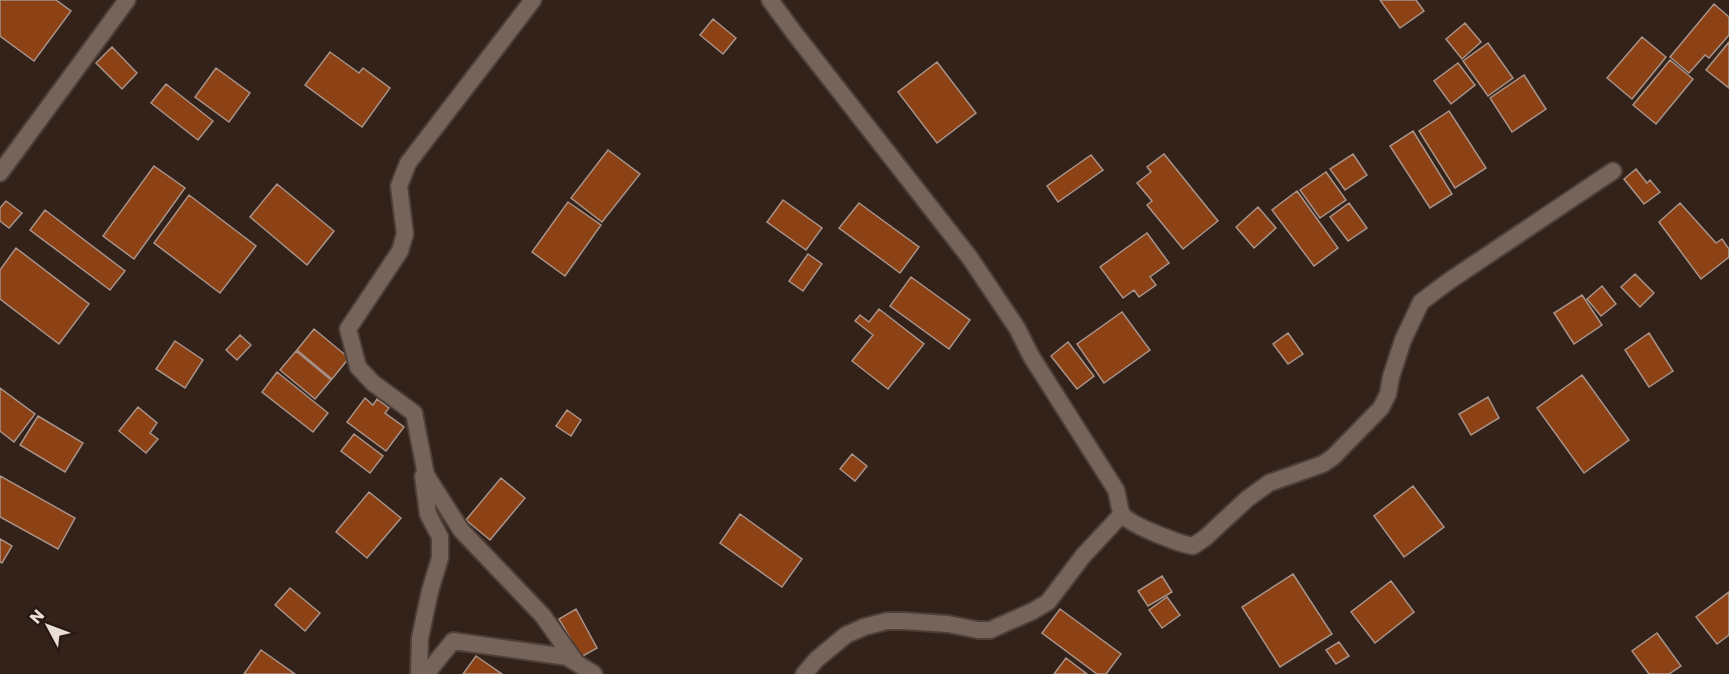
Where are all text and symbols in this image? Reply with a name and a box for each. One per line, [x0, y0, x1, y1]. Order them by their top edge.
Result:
north arrow [18, 596, 78, 656]
text: N [24, 604, 50, 629]

